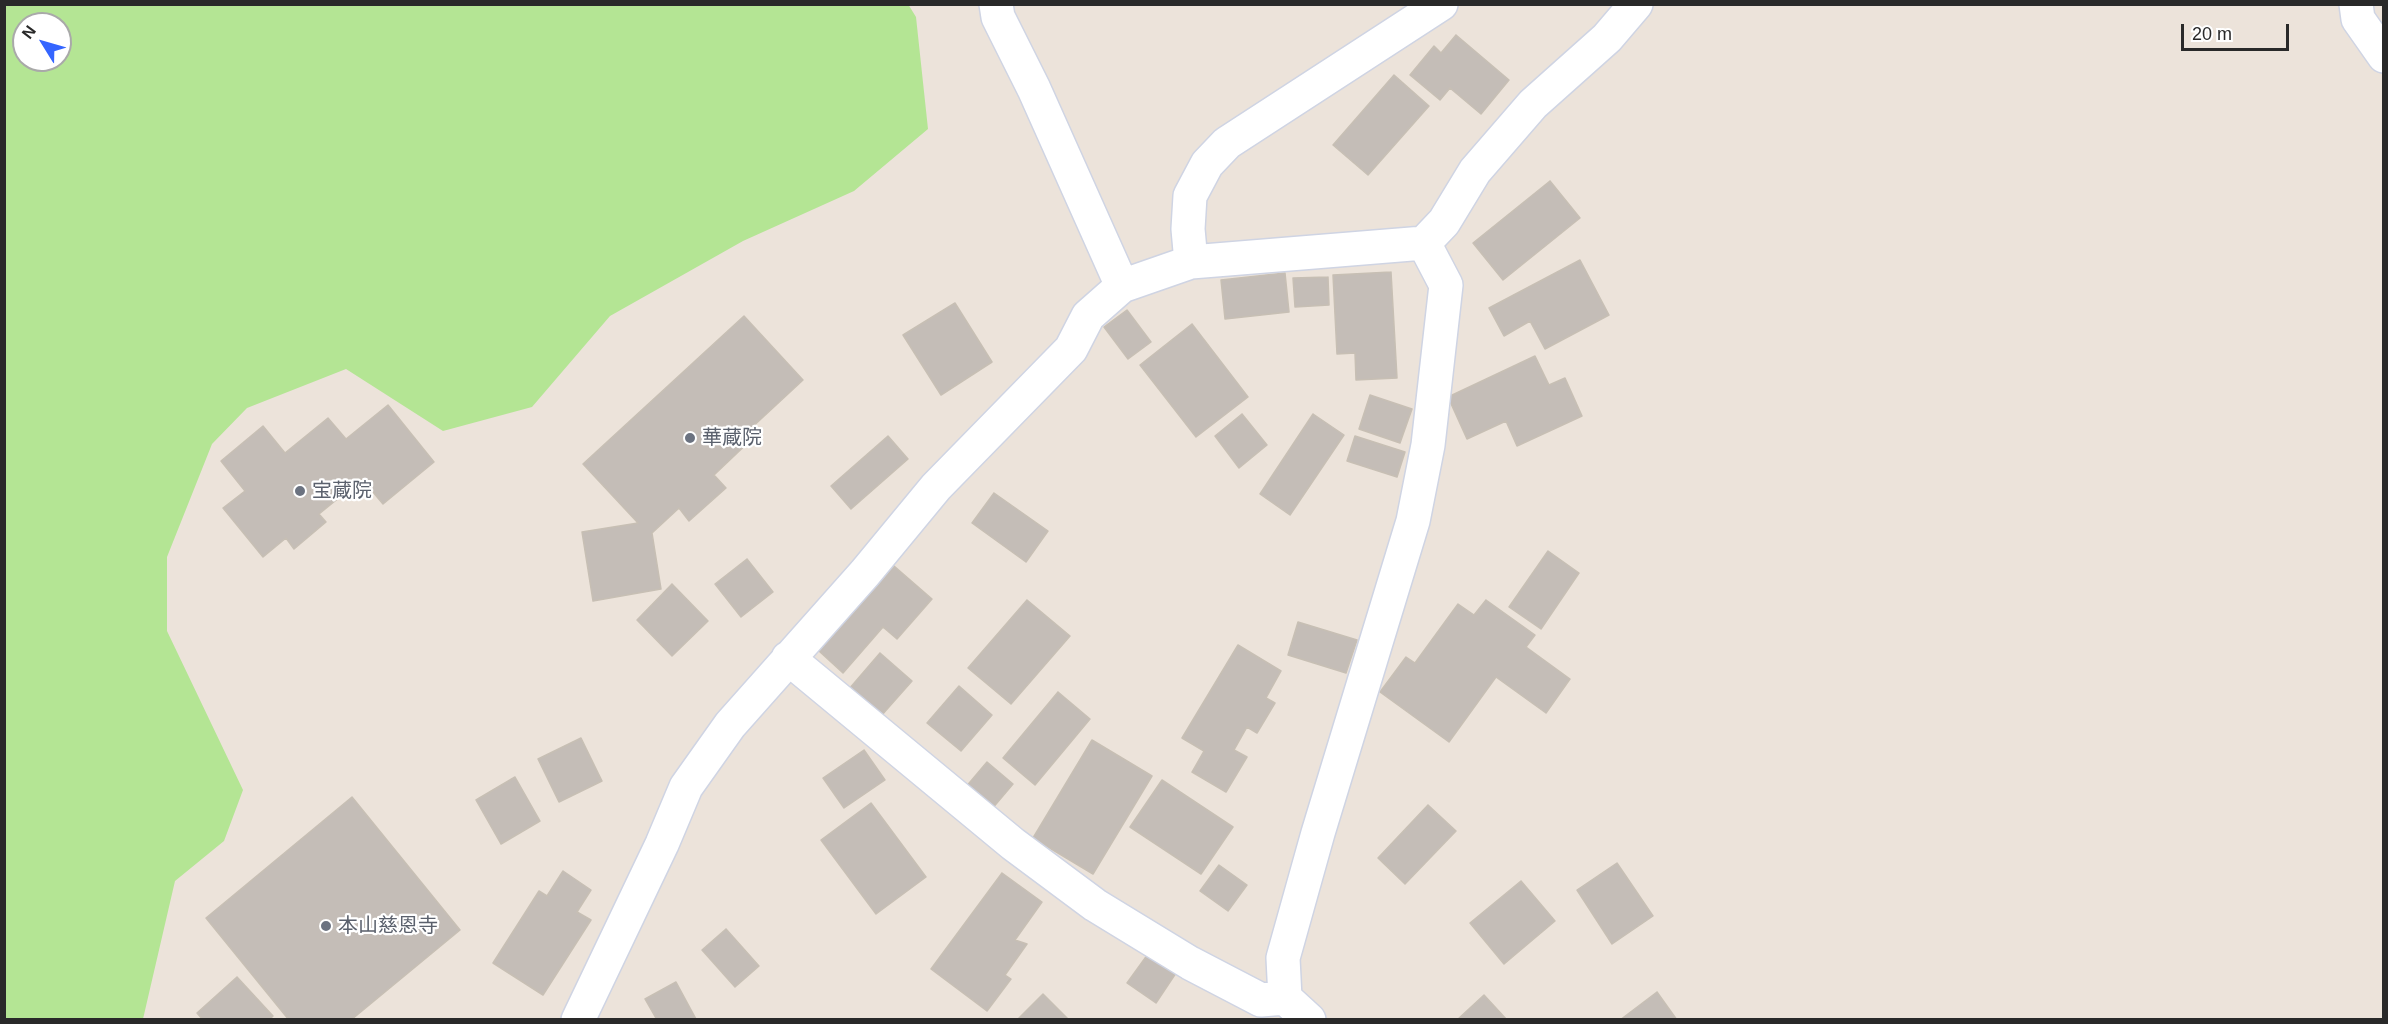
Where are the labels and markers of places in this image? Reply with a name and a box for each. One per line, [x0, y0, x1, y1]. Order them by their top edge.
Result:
place label: 華蔵院 [702, 426, 762, 450]
marker: 華蔵院 [683, 431, 697, 445]
place label: 宝蔵院 [312, 479, 372, 503]
marker: 宝蔵院 [293, 484, 307, 498]
place label: 本山慈恩寺 [338, 914, 438, 938]
marker: 本山慈恩寺 [319, 919, 333, 933]

